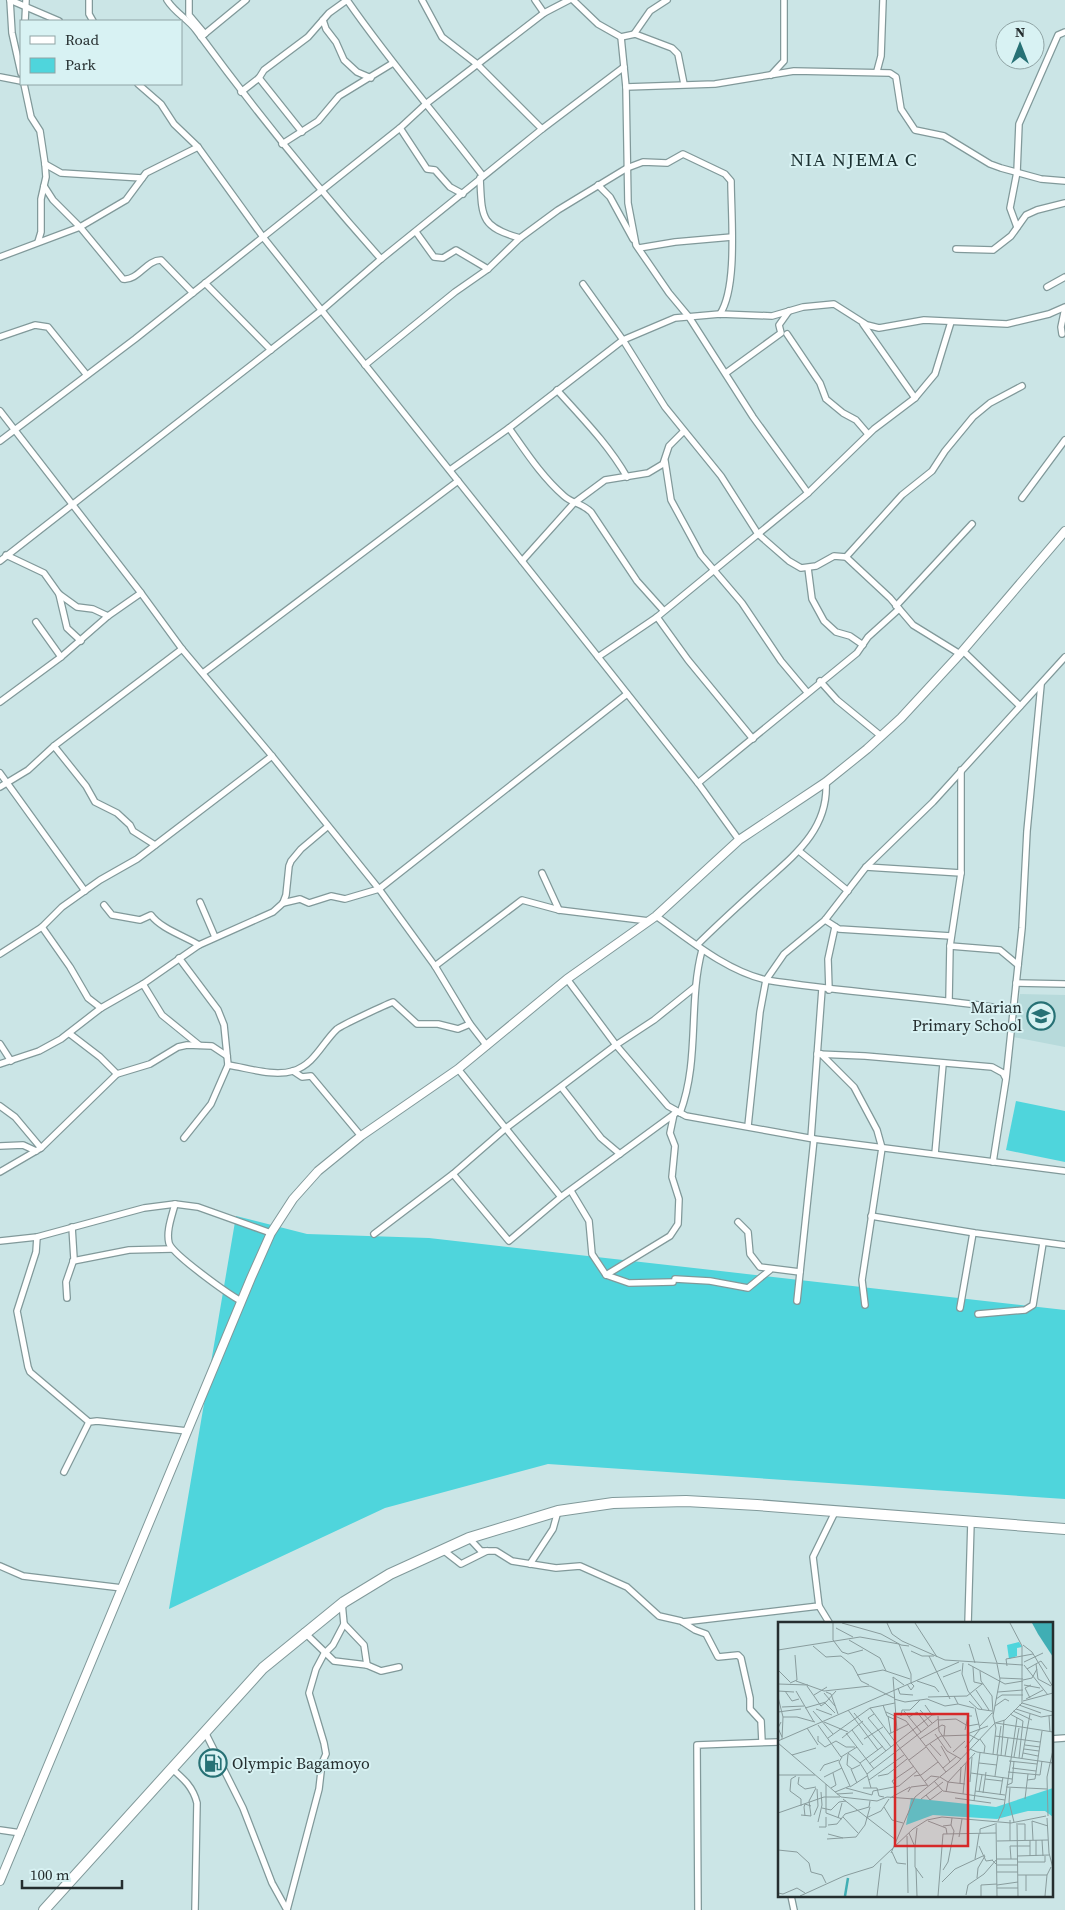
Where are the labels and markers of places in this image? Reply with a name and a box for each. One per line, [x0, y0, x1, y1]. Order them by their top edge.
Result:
place label: Marian Primary School [912, 996, 1022, 1036]
school or university icon: Marian Primary School [1026, 1001, 1056, 1031]
fuel station icon: Olympic Bagamoyo [198, 1748, 228, 1778]
place label: Olympic Bagamoyo [232, 1752, 370, 1774]

